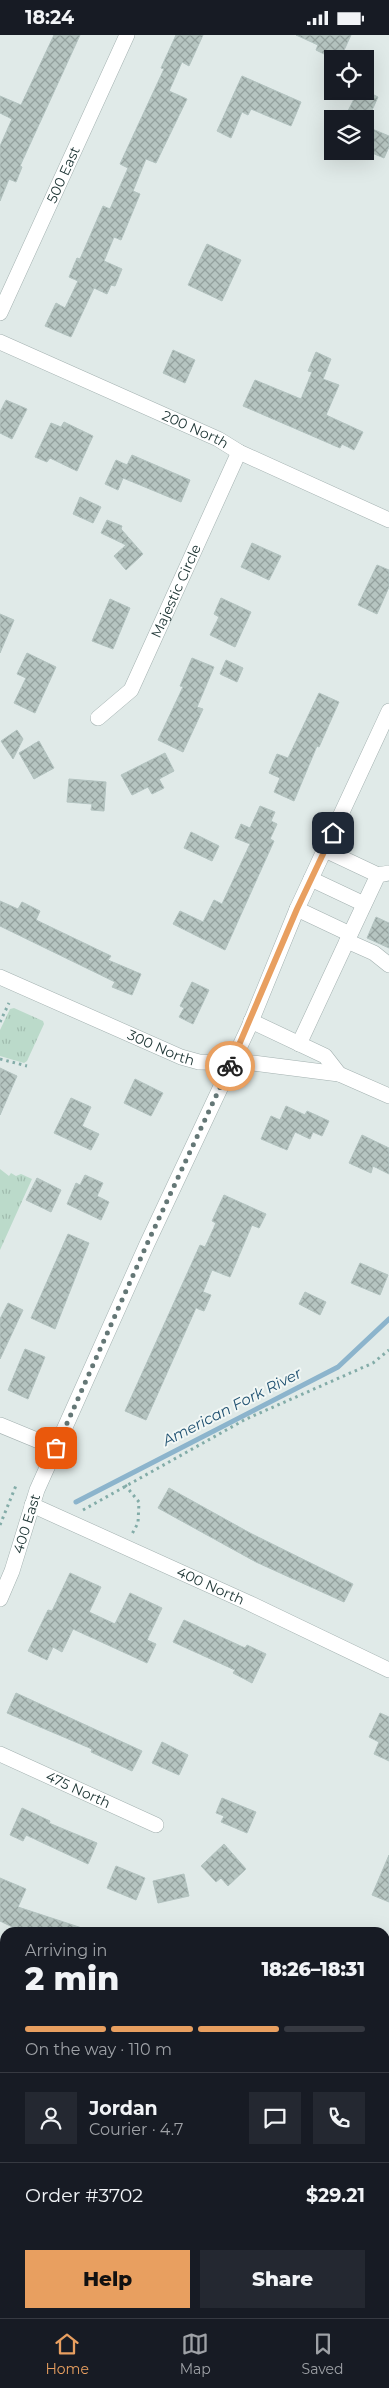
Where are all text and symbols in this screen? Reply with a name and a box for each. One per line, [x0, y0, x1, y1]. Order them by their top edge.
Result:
text: 18:24 [25, 6, 74, 29]
map controls [324, 50, 374, 160]
button: locate [324, 50, 374, 100]
button: layers [324, 110, 374, 160]
street label: 500 East [42, 143, 84, 206]
street label: 200 North [159, 406, 232, 452]
street label: Majestic Circle [147, 541, 205, 641]
pin [312, 812, 354, 854]
icon: home [319, 819, 347, 847]
street label: 300 North [125, 1026, 197, 1069]
courier [205, 1041, 255, 1091]
icon: bike [216, 1052, 244, 1080]
water label: American Fork River [158, 1363, 305, 1450]
pin [35, 1427, 77, 1469]
icon: bag [42, 1434, 70, 1462]
street label: 400 East [9, 1491, 44, 1556]
street label: 400 North [174, 1563, 247, 1609]
street label: 475 North [43, 1767, 114, 1812]
text: Arriving in [25, 1941, 107, 1960]
text: 18:26–18:31 [261, 1958, 365, 1981]
text: 2 min [25, 1959, 119, 1998]
text: On the way · 110 m [25, 2040, 172, 2059]
button: person [25, 2092, 77, 2144]
button: chat [249, 2092, 301, 2144]
button: phone [313, 2092, 365, 2144]
text: Jordan [89, 2097, 158, 2120]
text: Courier · 4.7 [89, 2120, 183, 2139]
text: Order #3702 [25, 2184, 143, 2207]
text: $29.21 [306, 2184, 365, 2207]
button: Help [25, 2250, 190, 2308]
button: Share [200, 2250, 365, 2308]
tab: Home [45, 2330, 89, 2378]
tab: Map [180, 2330, 211, 2378]
tab: Saved [302, 2330, 344, 2378]

